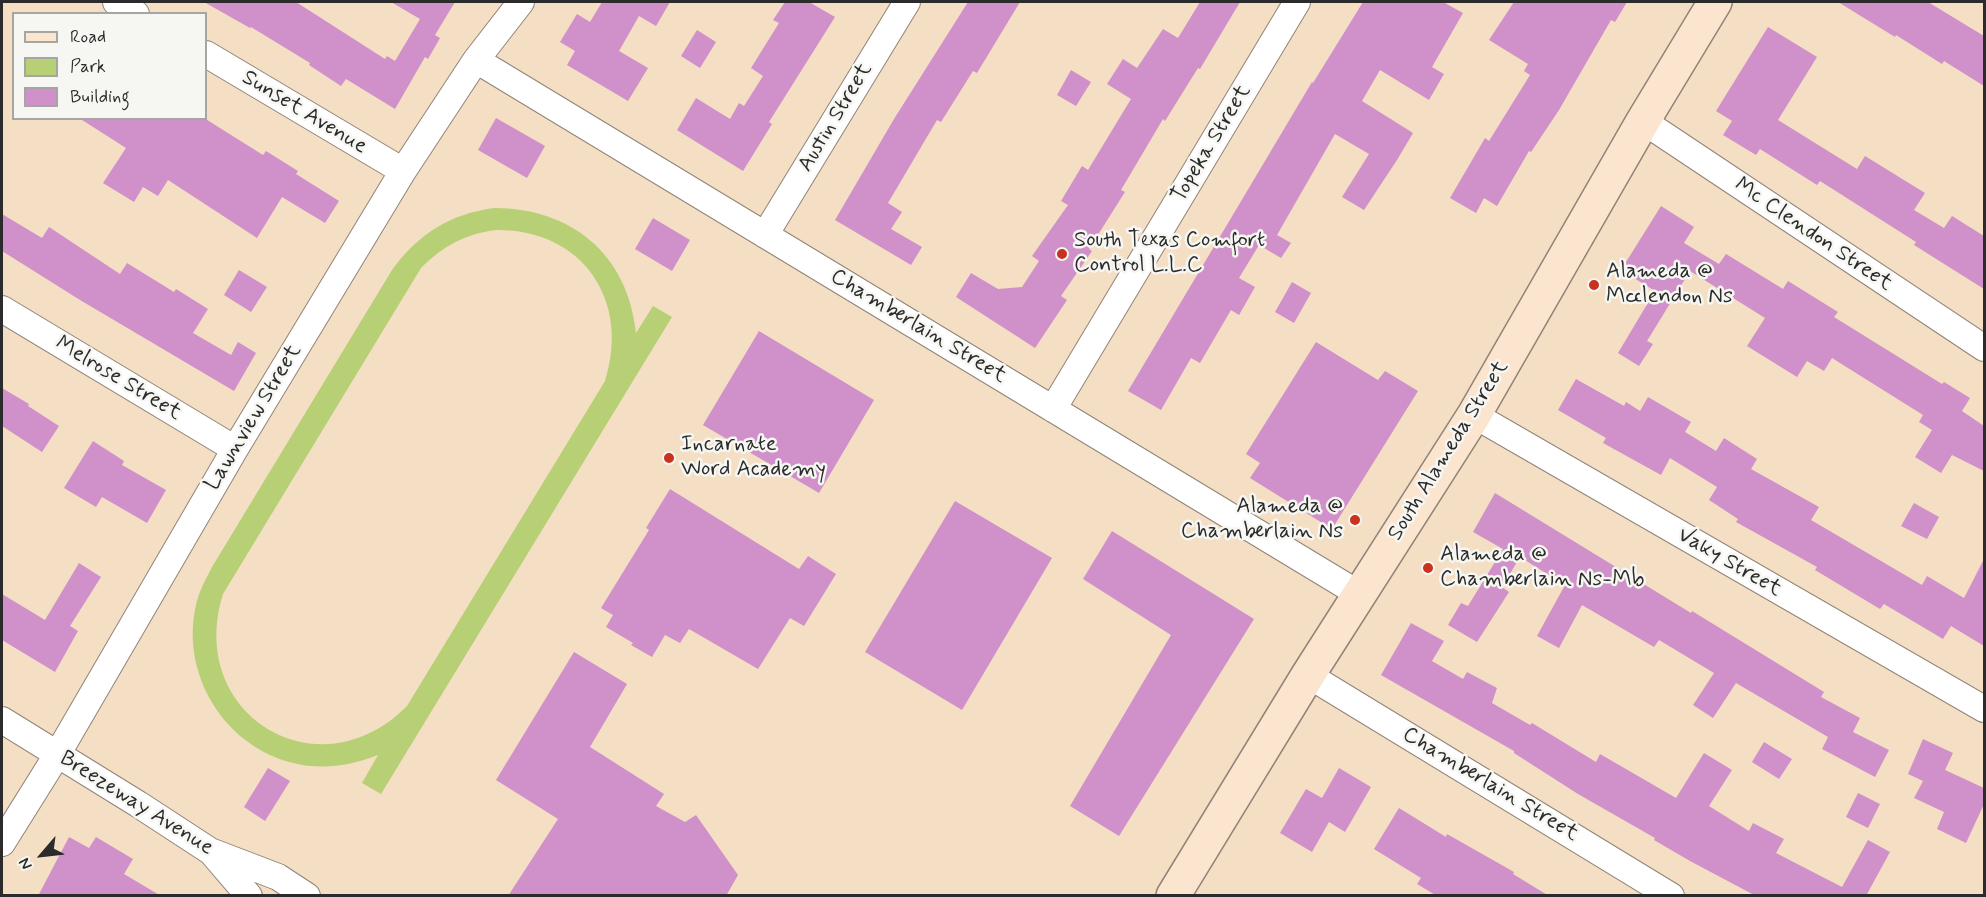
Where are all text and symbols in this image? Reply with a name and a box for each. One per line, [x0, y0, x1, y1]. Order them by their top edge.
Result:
legend [12, 12, 207, 120]
text: Road [70, 25, 106, 49]
text: Park [70, 55, 106, 79]
street label: Austin Street [793, 59, 879, 177]
street label: Sunset Avenue [237, 65, 371, 161]
street label: Topeka Street [1167, 80, 1257, 208]
text: Building [70, 85, 130, 109]
street label: Mc Clendon Street [1729, 172, 1897, 298]
place label: South Texas Comfort Control L.L.C [1074, 228, 1265, 280]
marker: South Texas Comfort Control L.L.C [1055, 247, 1069, 261]
place label: Alameda @ Mcclendon Ns [1606, 259, 1733, 310]
street label: Chamberlain Street [825, 264, 1011, 390]
marker: Alameda @ Mcclendon Ns [1587, 278, 1601, 292]
street label: Melrose Street [50, 331, 186, 427]
street label: Lawnview Street [200, 340, 308, 496]
street label: South Alameda Street [1383, 356, 1515, 546]
place label: Incarnate Word Academy [681, 432, 826, 484]
marker: Incarnate Word Academy [662, 451, 676, 465]
place label: Alameda @ Chamberlain Ns [1181, 494, 1343, 546]
marker: Alameda @ Chamberlain Ns [1348, 513, 1362, 527]
street label: Vaky Street [1672, 523, 1786, 603]
place label: Alameda @ Chamberlain Ns-Mb [1440, 542, 1644, 594]
marker: Alameda @ Chamberlain Ns-Mb [1421, 561, 1435, 575]
street label: Chamberlain Street [1397, 722, 1583, 848]
street label: Breezeway Avenue [54, 746, 218, 862]
north arrow [12, 825, 72, 885]
text: N [14, 854, 37, 873]

